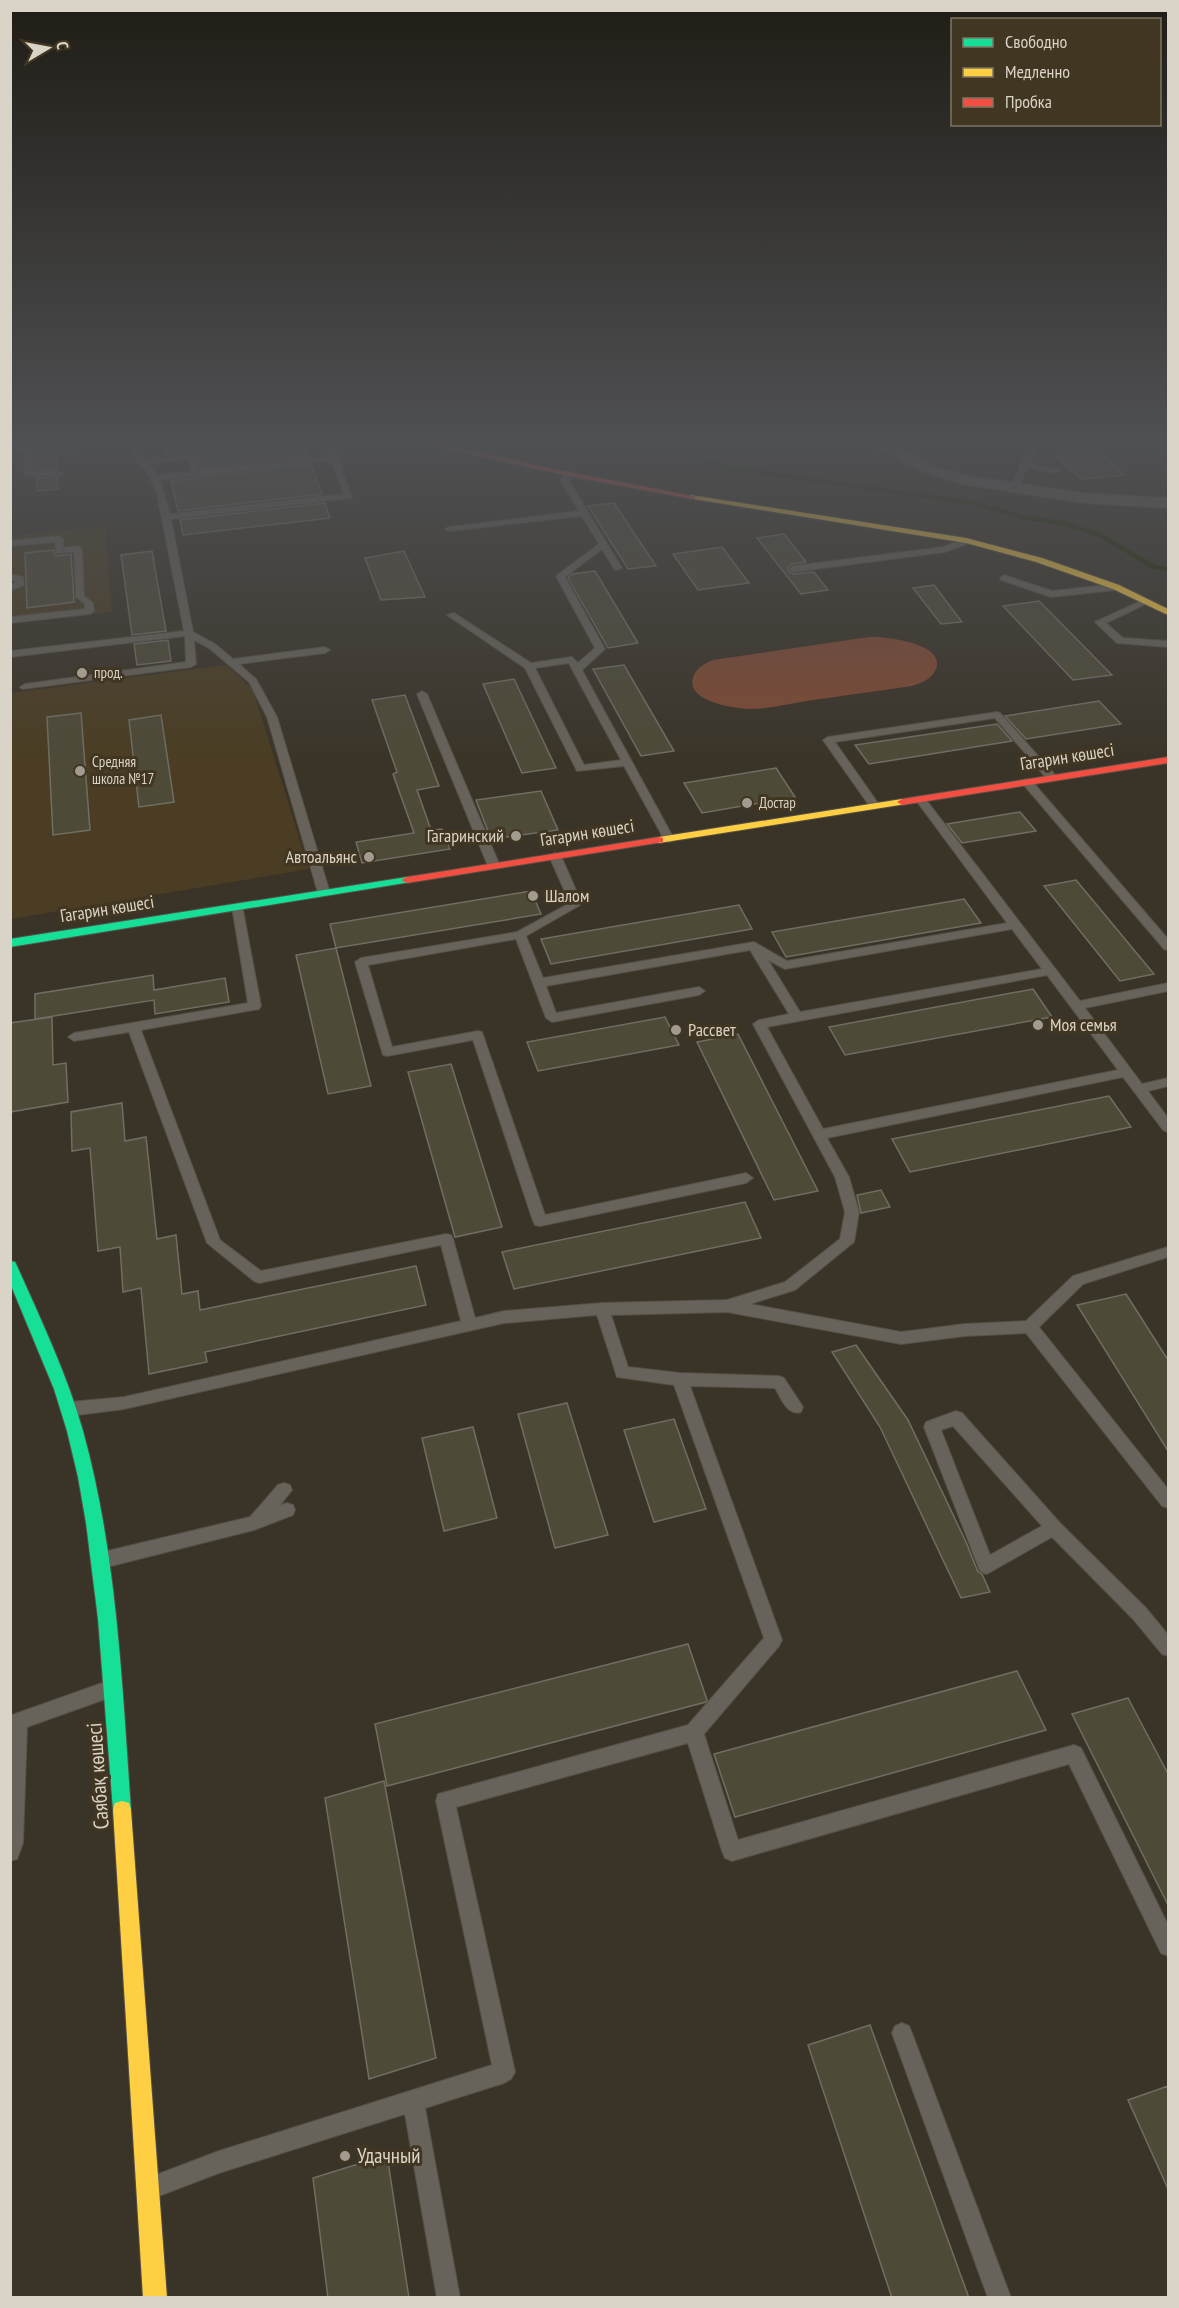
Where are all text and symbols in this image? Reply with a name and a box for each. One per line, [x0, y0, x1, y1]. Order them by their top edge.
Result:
north arrow [18, 18, 78, 78]
legend [951, 18, 1161, 126]
text: Свободно [1005, 30, 1068, 53]
text: С [52, 40, 73, 51]
text: Медленно [1005, 60, 1070, 83]
text: Пробка [1005, 90, 1052, 113]
place label: прод. [94, 663, 123, 682]
marker: прод. [75, 666, 89, 680]
street label: Гагарин көшесі [1018, 738, 1116, 775]
place label: Средняя школа №17 [92, 752, 154, 788]
marker: Средняя школа №17 [73, 764, 87, 778]
place label: Достар [759, 793, 796, 812]
marker: Достар [740, 796, 754, 810]
street label: Гагарин көшесі [538, 814, 636, 851]
place label: Гагаринский [427, 824, 504, 847]
marker: Гагаринский [509, 829, 523, 843]
place label: Автоальянс [285, 845, 358, 868]
marker: Автоальянс [362, 850, 376, 864]
place label: Шалом [545, 884, 589, 907]
marker: Шалом [526, 889, 540, 903]
street label: Гагарин көшесі [58, 890, 156, 927]
place label: Моя семья [1050, 1013, 1117, 1036]
place label: Рассвет [688, 1018, 736, 1041]
marker: Моя семья [1031, 1018, 1045, 1032]
marker: Рассвет [669, 1023, 683, 1037]
street label: Саябақ көшесі [80, 1722, 115, 1830]
place label: Удачный [357, 2142, 420, 2169]
marker: Удачный [338, 2149, 352, 2163]

